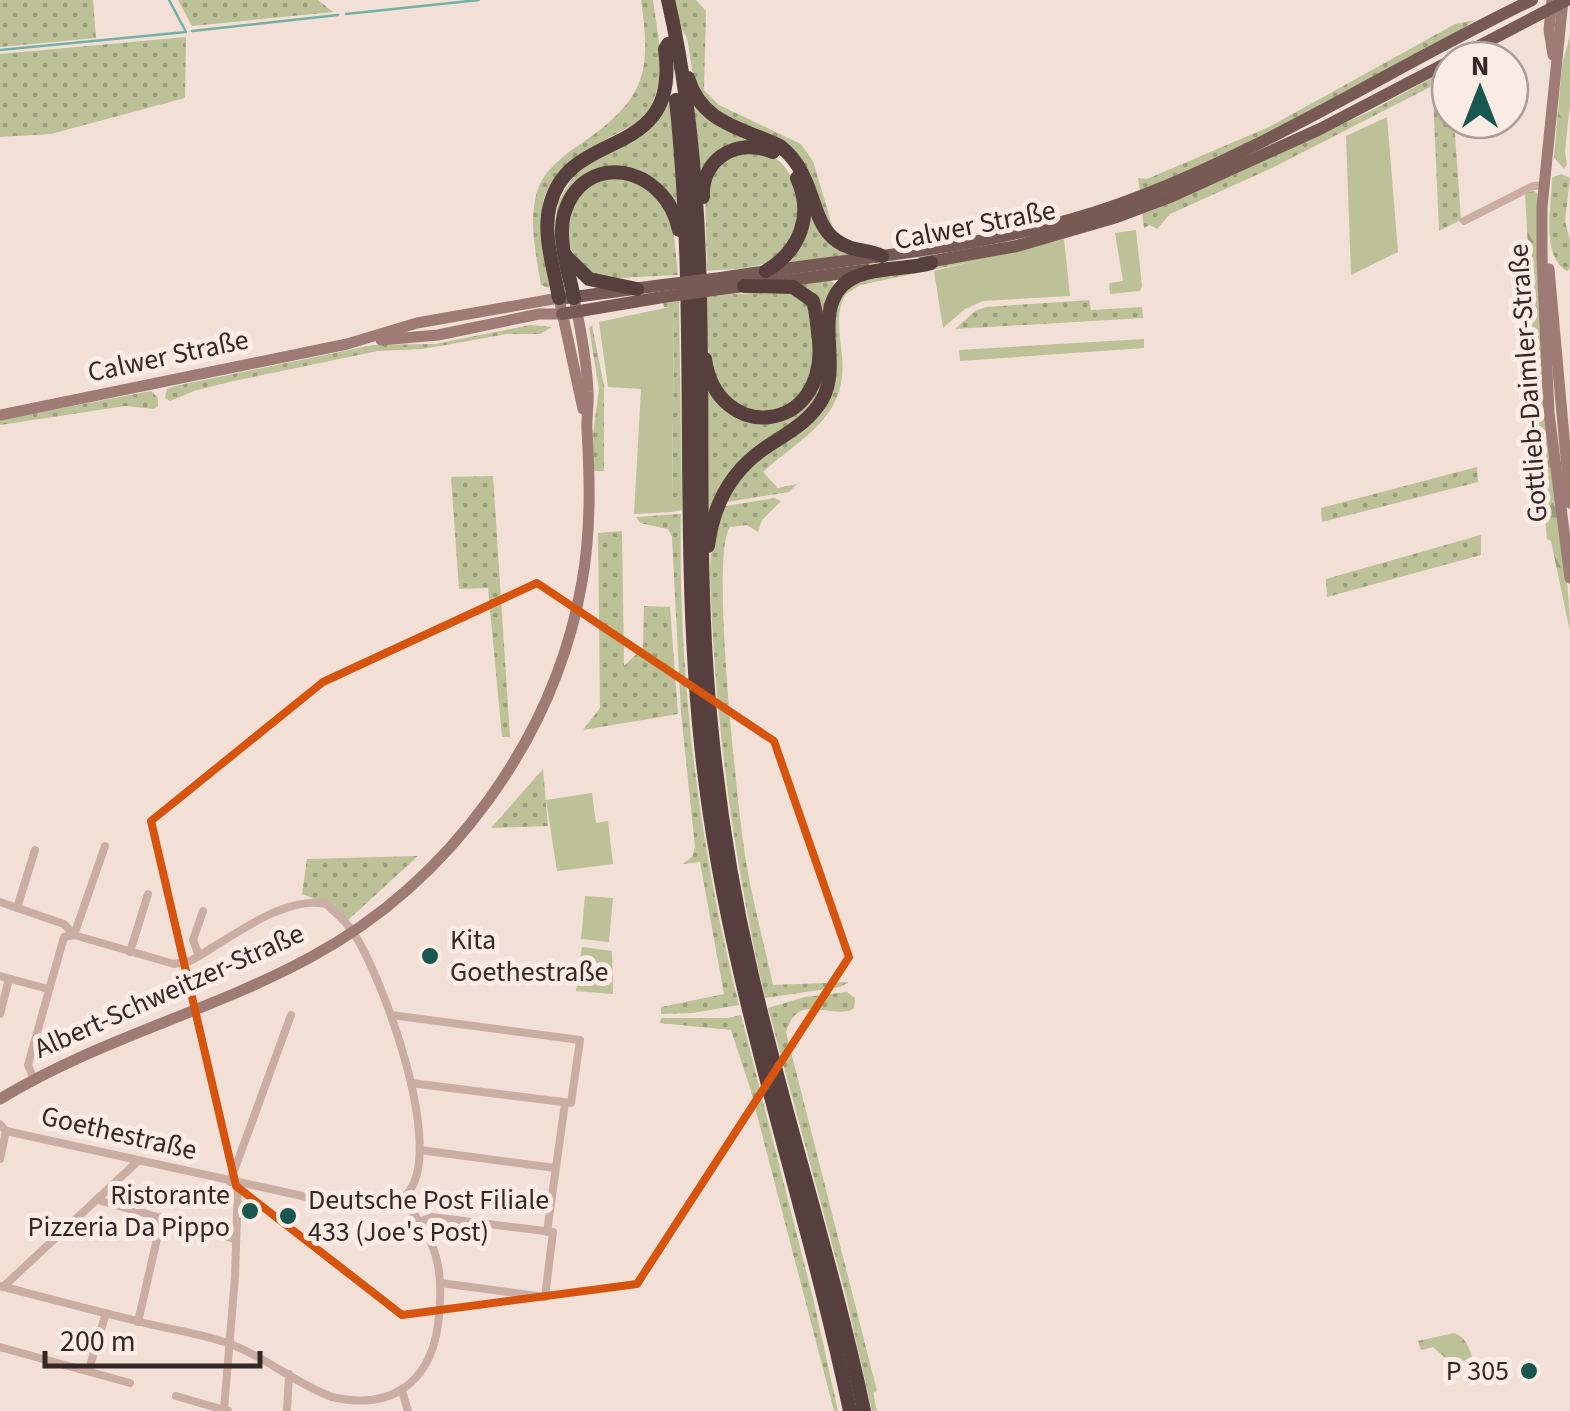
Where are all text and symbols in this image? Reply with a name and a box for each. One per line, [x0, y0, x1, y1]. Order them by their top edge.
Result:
north arrow [1430, 40, 1530, 140]
text: N [1471, 46, 1489, 86]
street label: Calwer Straße [891, 190, 1059, 260]
street label: Gottlieb-Daimler-Straße [1498, 242, 1558, 524]
street label: Calwer Straße [84, 319, 252, 393]
street label: Albert-Schweitzer-Straße [28, 913, 310, 1069]
place label: Kita Goethestraße [450, 920, 608, 992]
marker: Kita Goethestraße [419, 945, 441, 967]
street label: Goethestraße [37, 1096, 201, 1170]
place label: Ristorante Pizzeria Da Pippo [28, 1175, 230, 1247]
place label: Deutsche Post Filiale 433 (Joe's Post) [308, 1180, 549, 1252]
marker: Ristorante Pizzeria Da Pippo [239, 1200, 261, 1222]
marker: Deutsche Post Filiale 433 (Joe's Post) [277, 1205, 299, 1227]
scale bar [45, 1306, 260, 1368]
text: 200 m [60, 1320, 136, 1363]
place label: P 305 [1446, 1351, 1509, 1391]
marker: P 305 [1518, 1360, 1540, 1382]

